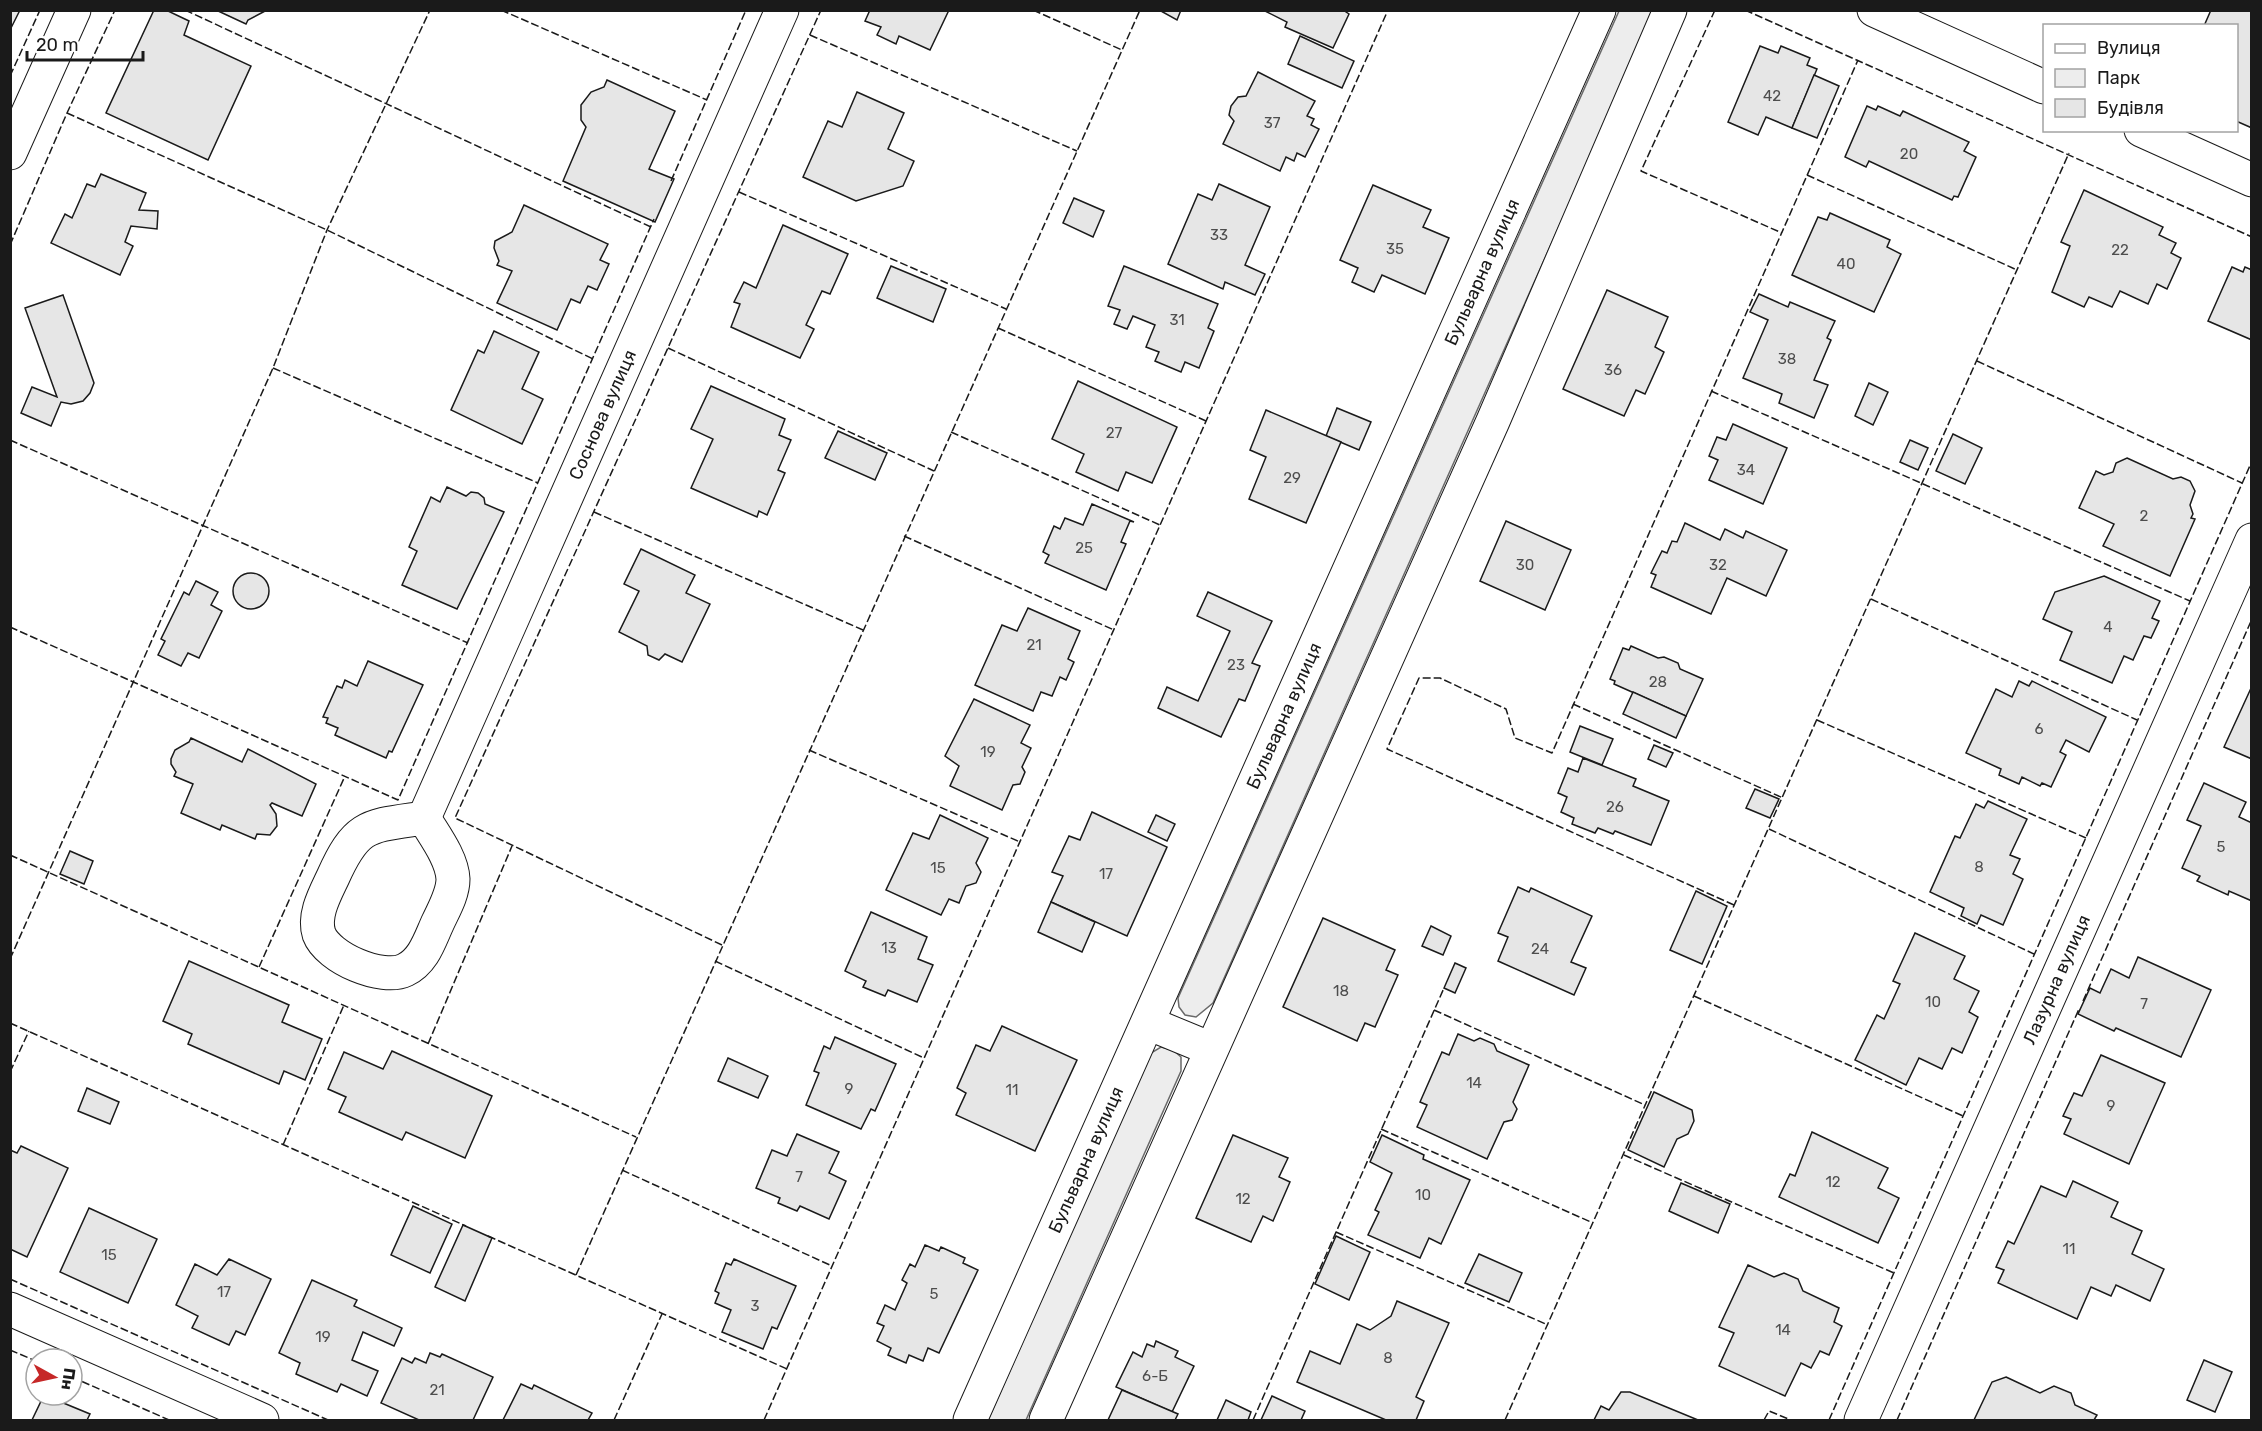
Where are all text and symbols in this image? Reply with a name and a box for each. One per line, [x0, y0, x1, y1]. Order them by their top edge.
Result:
scale bar [27, 24, 142, 62]
legend [2043, 24, 2238, 132]
text: 20 m [36, 34, 78, 56]
text: Вулиця [2097, 37, 2161, 59]
text: Парк [2097, 67, 2141, 89]
house number: 42 [1763, 87, 1781, 105]
text: Будівля [2097, 97, 2164, 119]
house number: 37 [1264, 114, 1281, 132]
house number: 20 [1900, 145, 1918, 163]
street label: Бульварна вулиця [1440, 195, 1524, 349]
house number: 33 [1210, 226, 1228, 244]
house number: 35 [1386, 240, 1404, 258]
house number: 22 [2111, 241, 2129, 259]
house number: 40 [1837, 255, 1855, 273]
house number: 31 [1169, 311, 1185, 329]
street label: Соснова вулиця [564, 346, 641, 483]
house number: 38 [1778, 350, 1796, 368]
house number: 36 [1604, 361, 1622, 379]
house number: 27 [1106, 424, 1123, 442]
house number: 34 [1737, 461, 1755, 479]
house number: 29 [1283, 469, 1301, 487]
house number: 2 [2140, 507, 2149, 525]
house number: 25 [1075, 539, 1093, 557]
house number: 30 [1516, 556, 1534, 574]
house number: 32 [1709, 556, 1727, 574]
house number: 4 [2103, 618, 2113, 636]
house number: 21 [1026, 636, 1042, 654]
street label: Бульварна вулиця [1242, 639, 1326, 793]
house number: 23 [1227, 656, 1245, 674]
house number: 28 [1649, 673, 1667, 691]
house number: 6 [2034, 720, 2044, 738]
house number: 19 [980, 743, 996, 761]
house number: 26 [1606, 798, 1624, 816]
house number: 5 [2217, 838, 2226, 856]
house number: 8 [1974, 858, 1984, 876]
house number: 15 [930, 859, 946, 877]
house number: 17 [1099, 865, 1113, 883]
street label: Лазурна вулиця [2018, 911, 2095, 1048]
house number: 13 [881, 939, 897, 957]
house number: 24 [1531, 940, 1549, 958]
house number: 18 [1333, 982, 1349, 1000]
house number: 10 [1925, 993, 1941, 1011]
house number: 7 [2140, 995, 2148, 1013]
house number: 14 [1466, 1074, 1482, 1092]
house number: 9 [845, 1080, 854, 1098]
house number: 11 [1006, 1081, 1018, 1099]
street label: Бульварна вулиця [1044, 1083, 1128, 1236]
house number: 9 [2107, 1097, 2116, 1115]
house number: 7 [795, 1168, 803, 1186]
house number: 12 [1825, 1173, 1841, 1191]
house number: 10 [1415, 1186, 1431, 1204]
house number: 12 [1235, 1190, 1251, 1208]
house number: 11 [2063, 1240, 2075, 1258]
house number: 15 [101, 1246, 117, 1264]
house number: 17 [217, 1283, 231, 1301]
house number: 5 [930, 1285, 939, 1303]
house number: 3 [750, 1297, 760, 1315]
house number: 14 [1775, 1321, 1791, 1339]
house number: 19 [315, 1328, 331, 1346]
north arrow [24, 1347, 84, 1407]
house number: 8 [1383, 1349, 1393, 1367]
text: Пн [57, 1367, 79, 1391]
house number: 6-Б [1142, 1367, 1168, 1385]
house number: 21 [429, 1381, 445, 1399]

